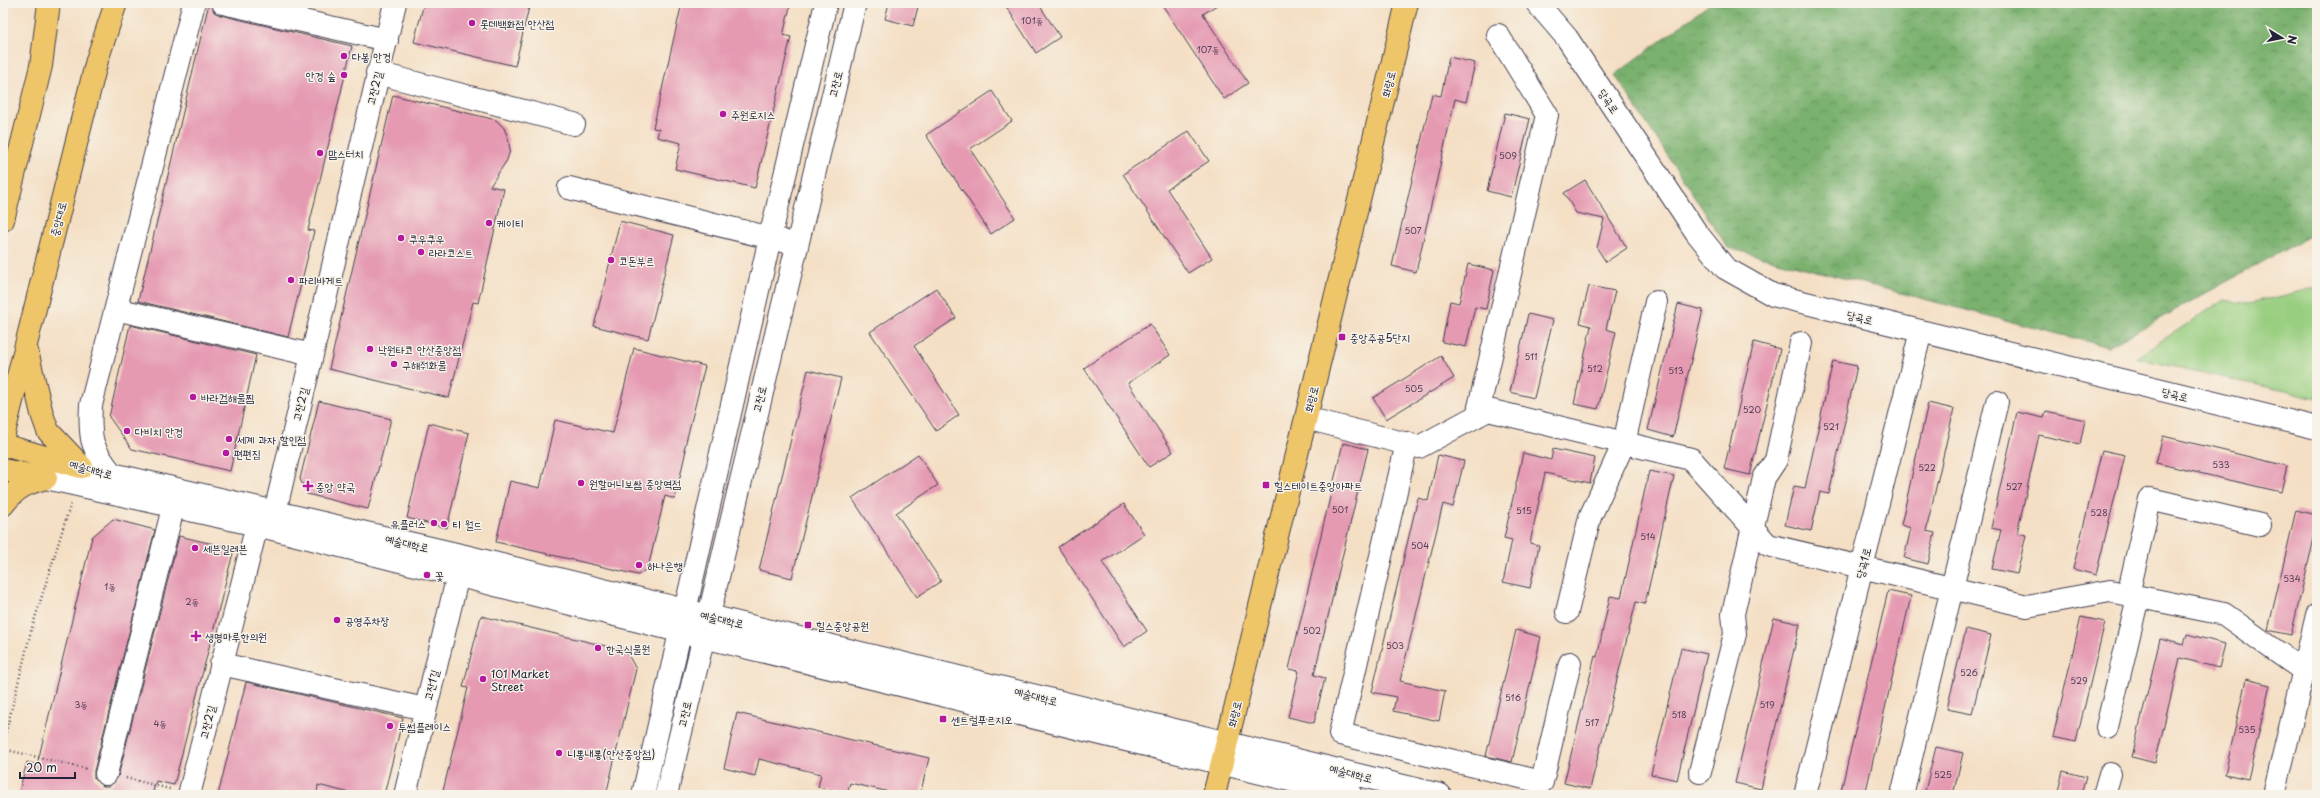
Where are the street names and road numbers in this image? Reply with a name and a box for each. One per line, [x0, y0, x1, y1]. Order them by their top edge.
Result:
street label: 고잔2길 [362, 69, 386, 107]
street label: 고잔로 [824, 69, 846, 99]
street label: 화랑로 [1377, 69, 1399, 99]
street label: 당곡로 [1595, 85, 1624, 117]
street label: 중앙대로 [45, 200, 71, 238]
street label: 당곡로 [1845, 306, 1875, 328]
street label: 당곡로 [2160, 383, 2190, 405]
street label: 고잔로 [748, 384, 770, 414]
street label: 화랑로 [1300, 384, 1322, 414]
street label: 고잔2길 [288, 385, 312, 423]
street label: 예술대학로 [67, 455, 115, 483]
street label: 예술대학로 [384, 530, 431, 556]
street label: 당곡1로 [1851, 546, 1875, 580]
street label: 예술대학로 [699, 606, 746, 632]
street label: 고잔1길 [419, 668, 443, 702]
street label: 예술대학로 [1012, 682, 1060, 710]
street label: 고잔로 [673, 699, 695, 729]
street label: 화랑로 [1223, 699, 1245, 729]
street label: 고잔2길 [195, 703, 219, 741]
street label: 예술대학로 [1327, 759, 1375, 787]

